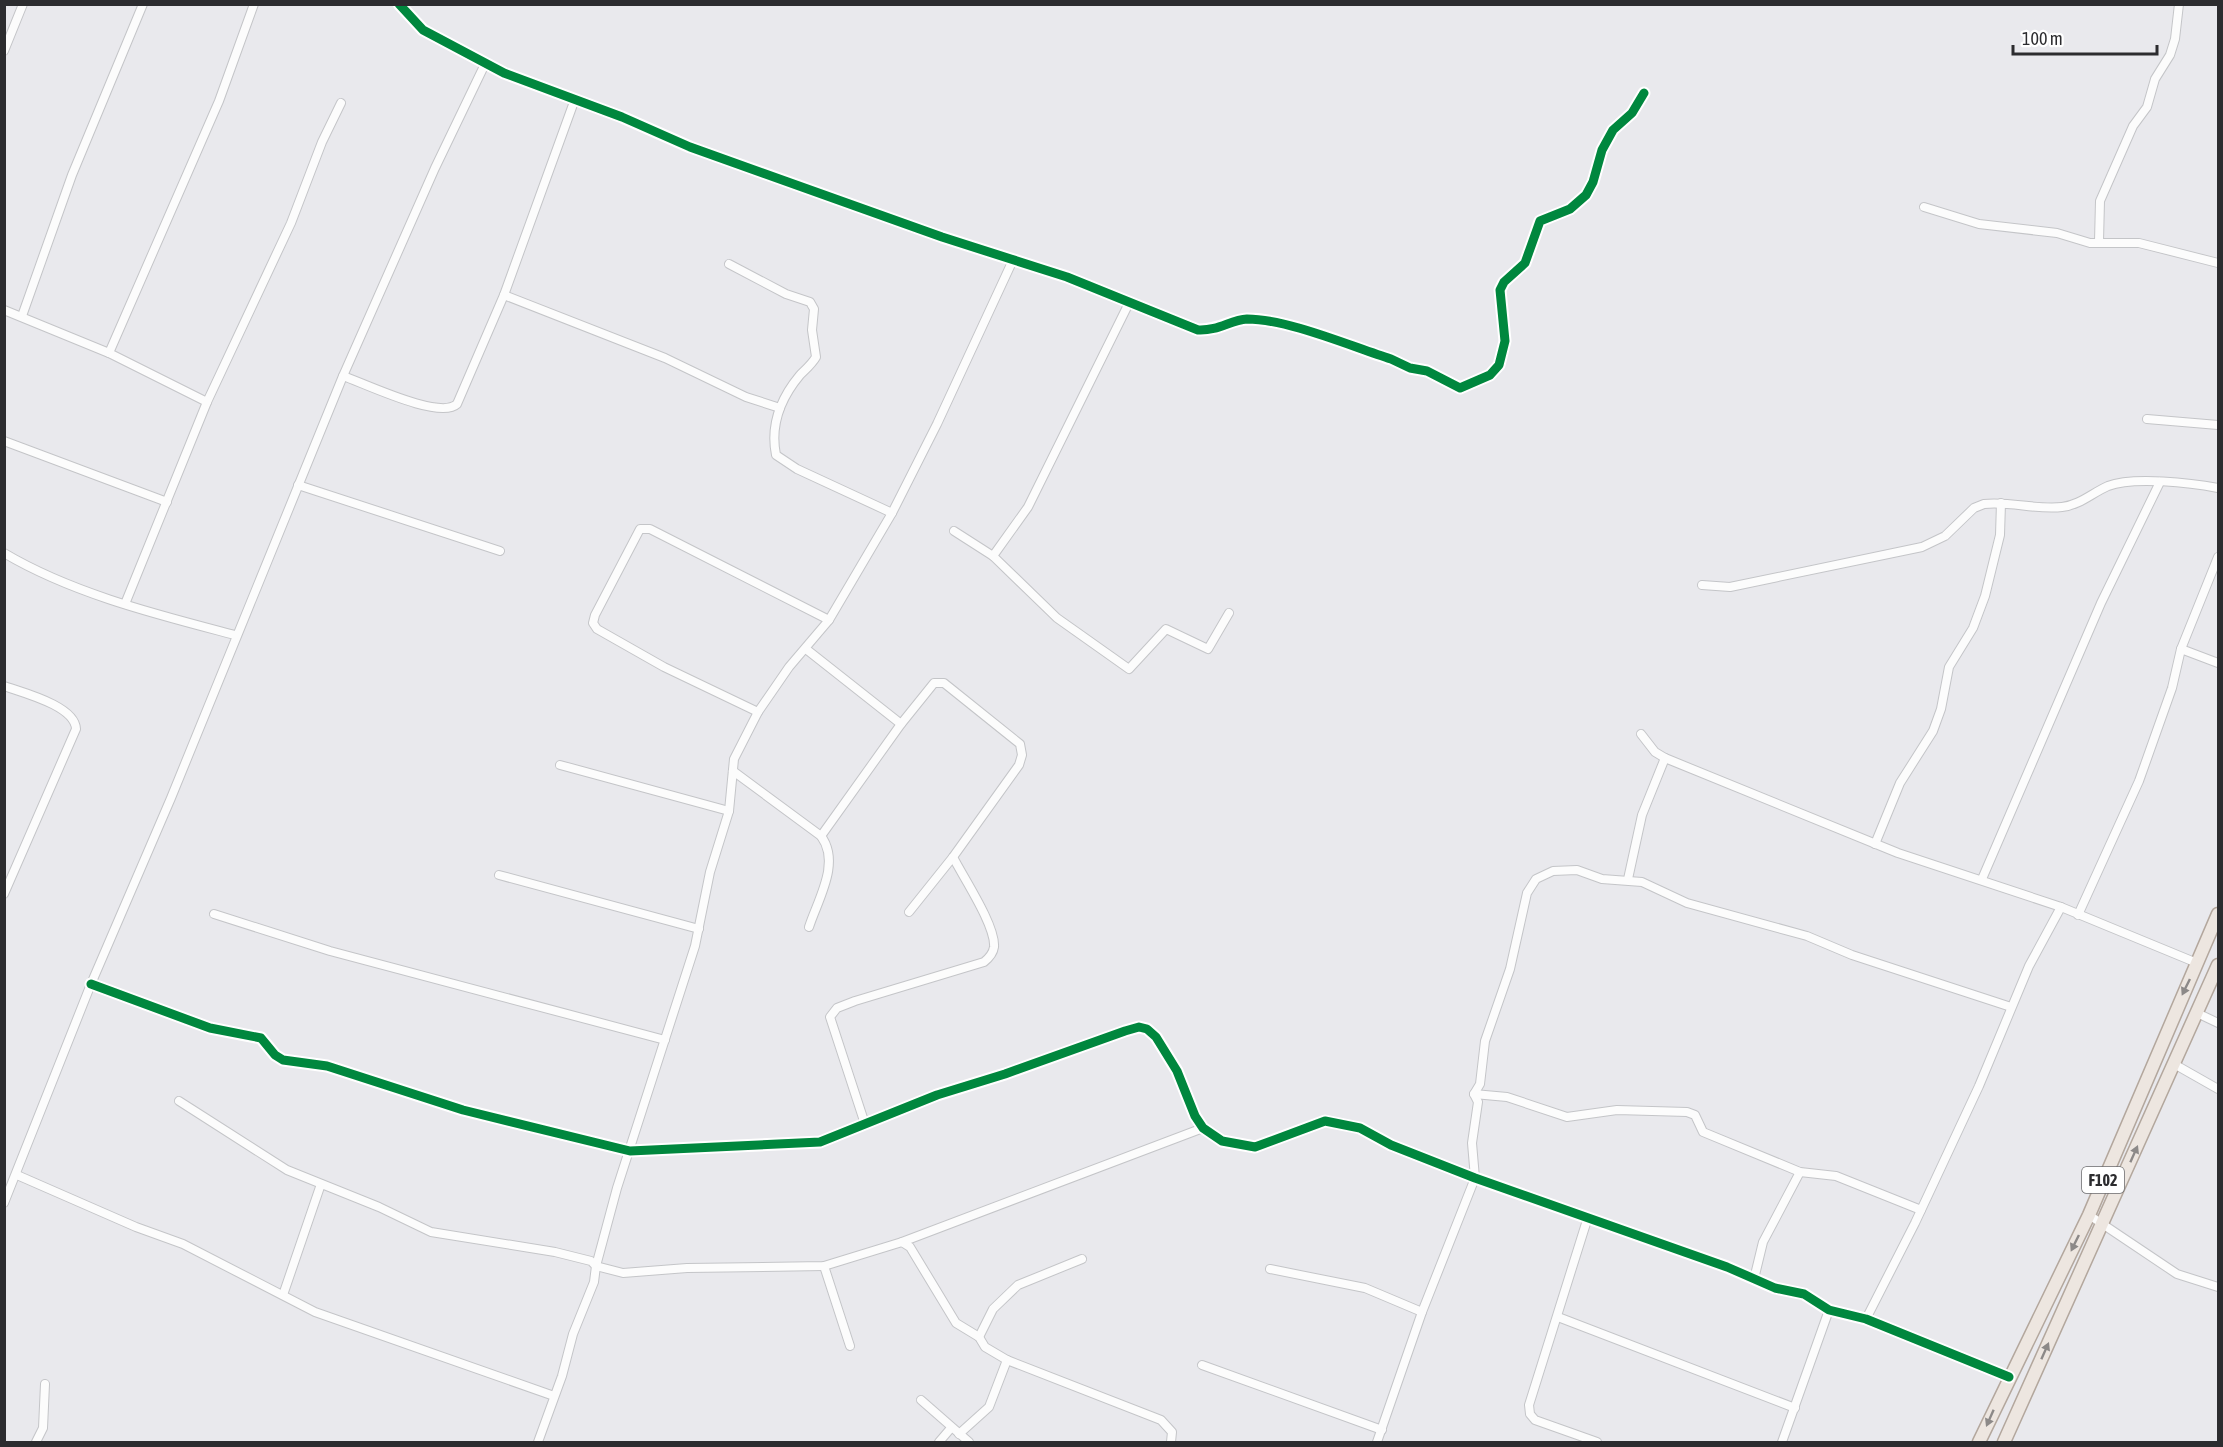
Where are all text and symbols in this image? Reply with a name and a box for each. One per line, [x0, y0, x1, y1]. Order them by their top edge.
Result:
scale bar [2013, 18, 2157, 56]
text: 100 m [2022, 28, 2063, 49]
one-way arrow [2181, 978, 2190, 995]
one-way arrow [2129, 1145, 2139, 1163]
road number: F102 [2082, 1167, 2124, 1193]
one-way arrow [2070, 1234, 2080, 1251]
one-way arrow [2041, 1342, 2050, 1360]
one-way arrow [1986, 1410, 1995, 1427]

